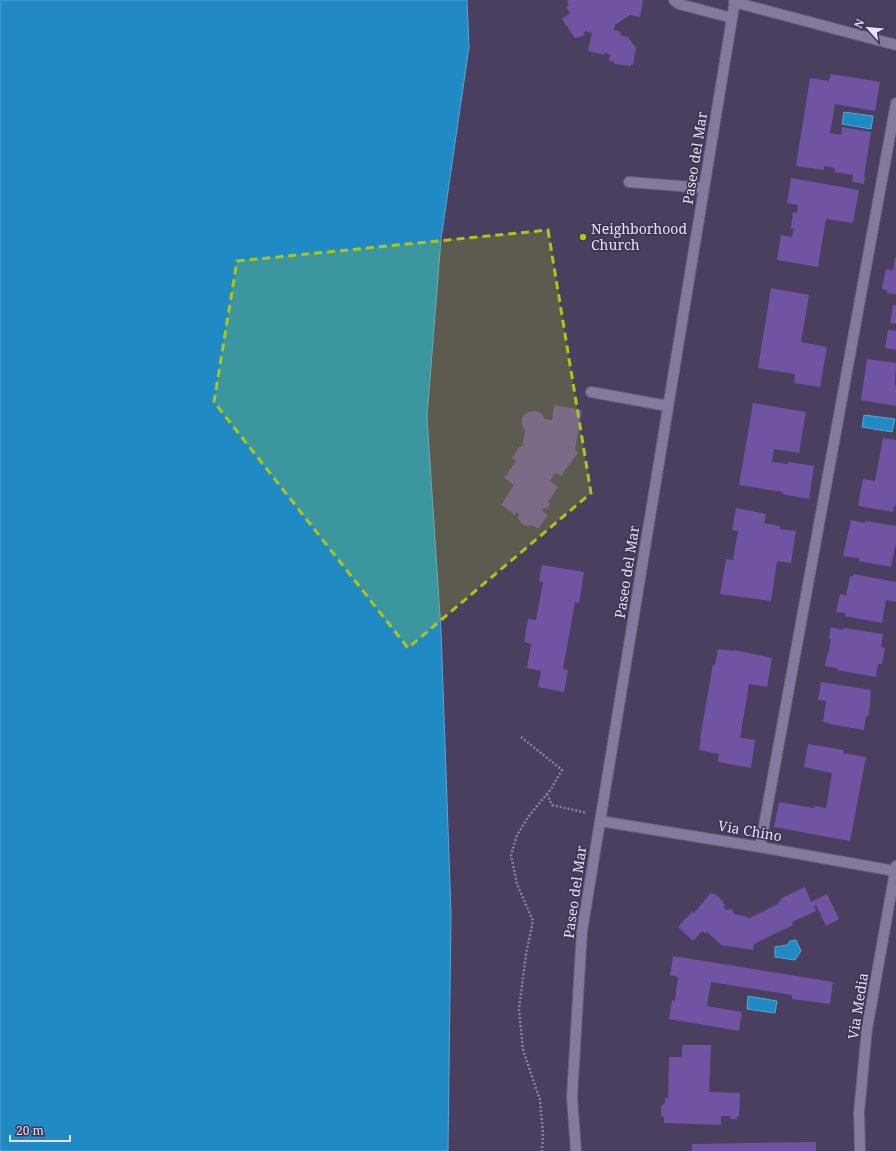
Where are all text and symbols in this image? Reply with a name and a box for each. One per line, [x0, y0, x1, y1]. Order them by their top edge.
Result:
north arrow [848, 8, 888, 48]
text: N [850, 16, 867, 31]
street label: Paseo del Mar [678, 110, 711, 206]
place label: Neighborhood Church [591, 219, 687, 254]
marker: Neighborhood Church [578, 232, 588, 242]
street label: Paseo del Mar [610, 524, 643, 620]
street label: Via Chino [717, 816, 784, 845]
street label: Paseo del Mar [559, 844, 590, 940]
street label: Via Media [843, 971, 872, 1041]
scale bar [10, 1117, 70, 1143]
text: 20 m [16, 1122, 44, 1139]

